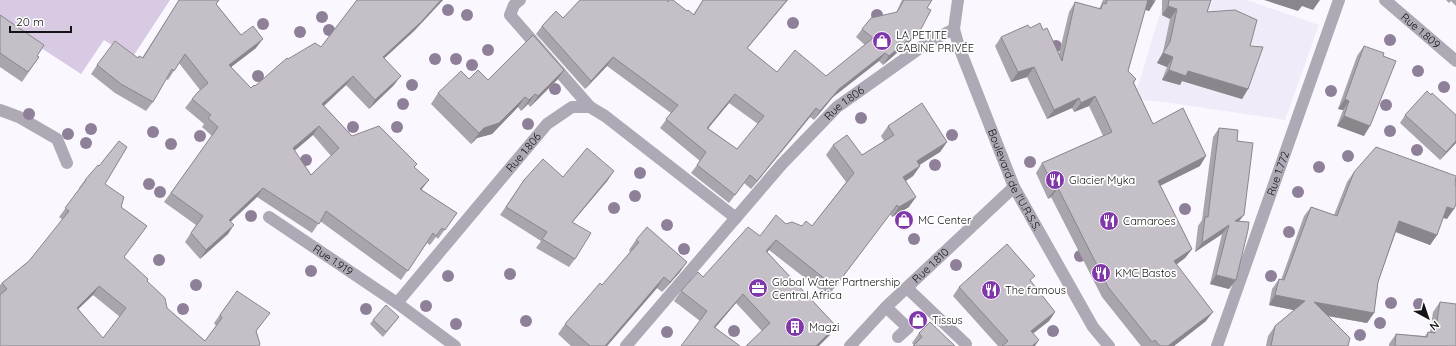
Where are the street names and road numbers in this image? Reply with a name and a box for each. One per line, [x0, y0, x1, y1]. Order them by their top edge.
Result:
street label: Rue 1.809 [1398, 10, 1443, 51]
street label: Rue 1.806 [821, 83, 867, 123]
street label: Boulevard de l'U.R.S.S. [985, 127, 1044, 233]
street label: Rue 1.806 [503, 129, 544, 175]
street label: Rue 1.772 [1264, 149, 1292, 198]
street label: Rue 1.919 [310, 242, 356, 278]
street label: Rue 1.810 [909, 245, 952, 286]

